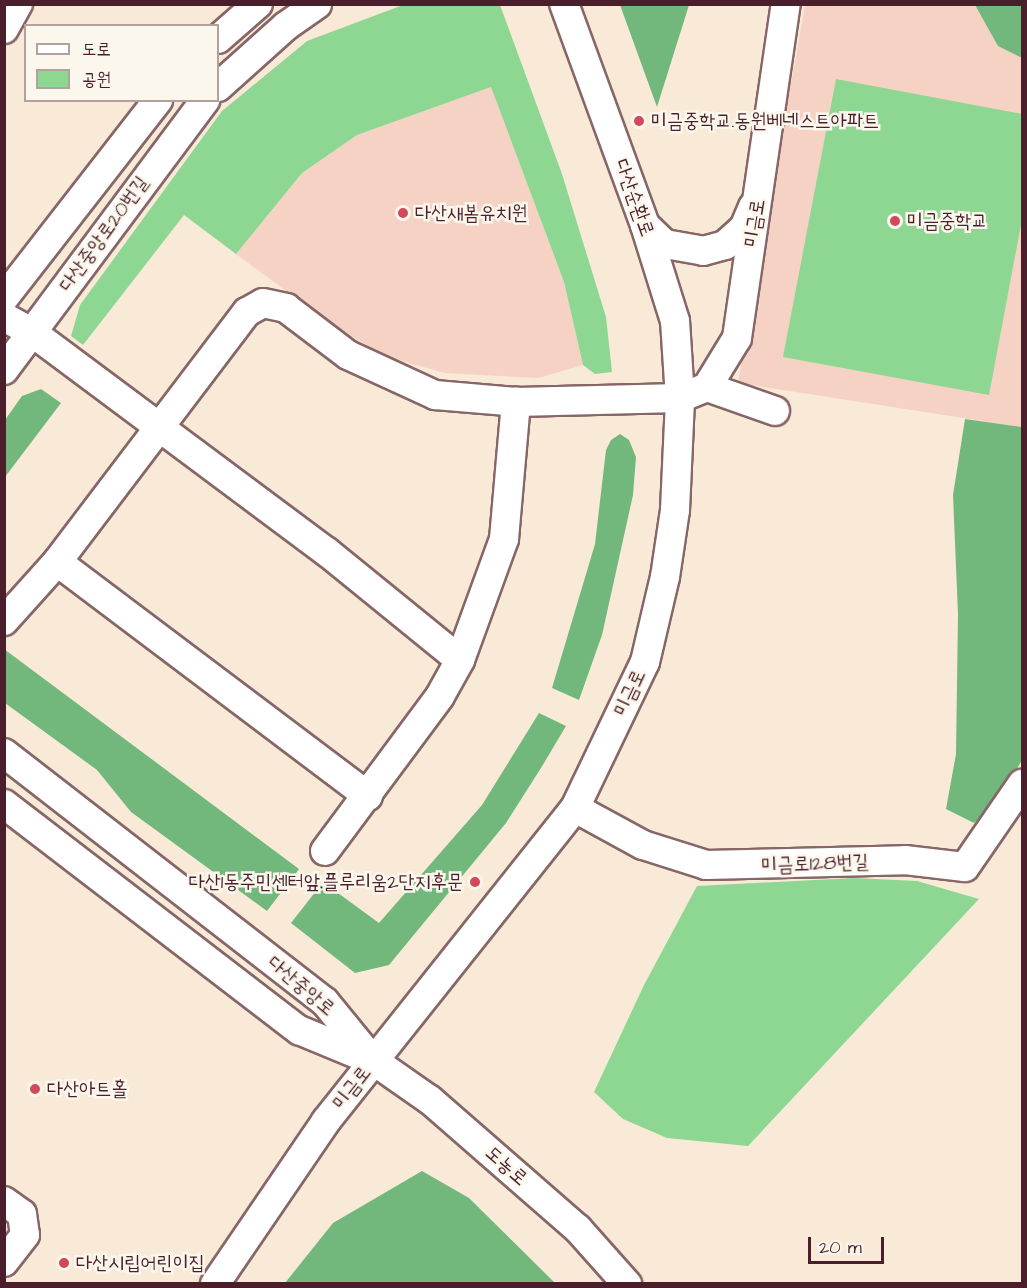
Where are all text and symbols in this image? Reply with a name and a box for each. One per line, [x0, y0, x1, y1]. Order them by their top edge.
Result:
legend [24, 24, 219, 102]
text: 도로 [82, 37, 111, 62]
text: 공원 [82, 67, 111, 92]
place label: 미금중학교.동원베네스트아파트 [651, 109, 879, 133]
marker: 미금중학교.동원베네스트아파트 [632, 114, 646, 128]
street label: 다산순환로 [609, 156, 659, 240]
street label: 다산중앙로20번길 [54, 172, 154, 296]
street label: 미금로 [739, 197, 771, 249]
place label: 다산새봄유치원 [415, 201, 528, 225]
marker: 다산새봄유치원 [396, 206, 410, 220]
place label: 미금중학교 [907, 209, 987, 233]
marker: 미금중학교 [888, 214, 902, 228]
street label: 미금로 [609, 666, 651, 720]
street label: 미금로128번길 [761, 850, 869, 878]
place label: 다산1동주민센터앞.플루리움2단지후문 [189, 870, 463, 894]
marker: 다산1동주민센터앞.플루리움2단지후문 [468, 875, 482, 889]
street label: 다산중앙로 [262, 951, 340, 1021]
street label: 미금로 [328, 1062, 376, 1114]
place label: 다산아트홀 [47, 1077, 127, 1101]
marker: 다산아트홀 [28, 1082, 42, 1096]
street label: 도농로 [480, 1141, 532, 1191]
scale bar [811, 1225, 888, 1263]
text: 20 m [819, 1235, 862, 1260]
place label: 다산시립어린이집 [76, 1251, 205, 1275]
marker: 다산시립어린이집 [57, 1256, 71, 1270]

